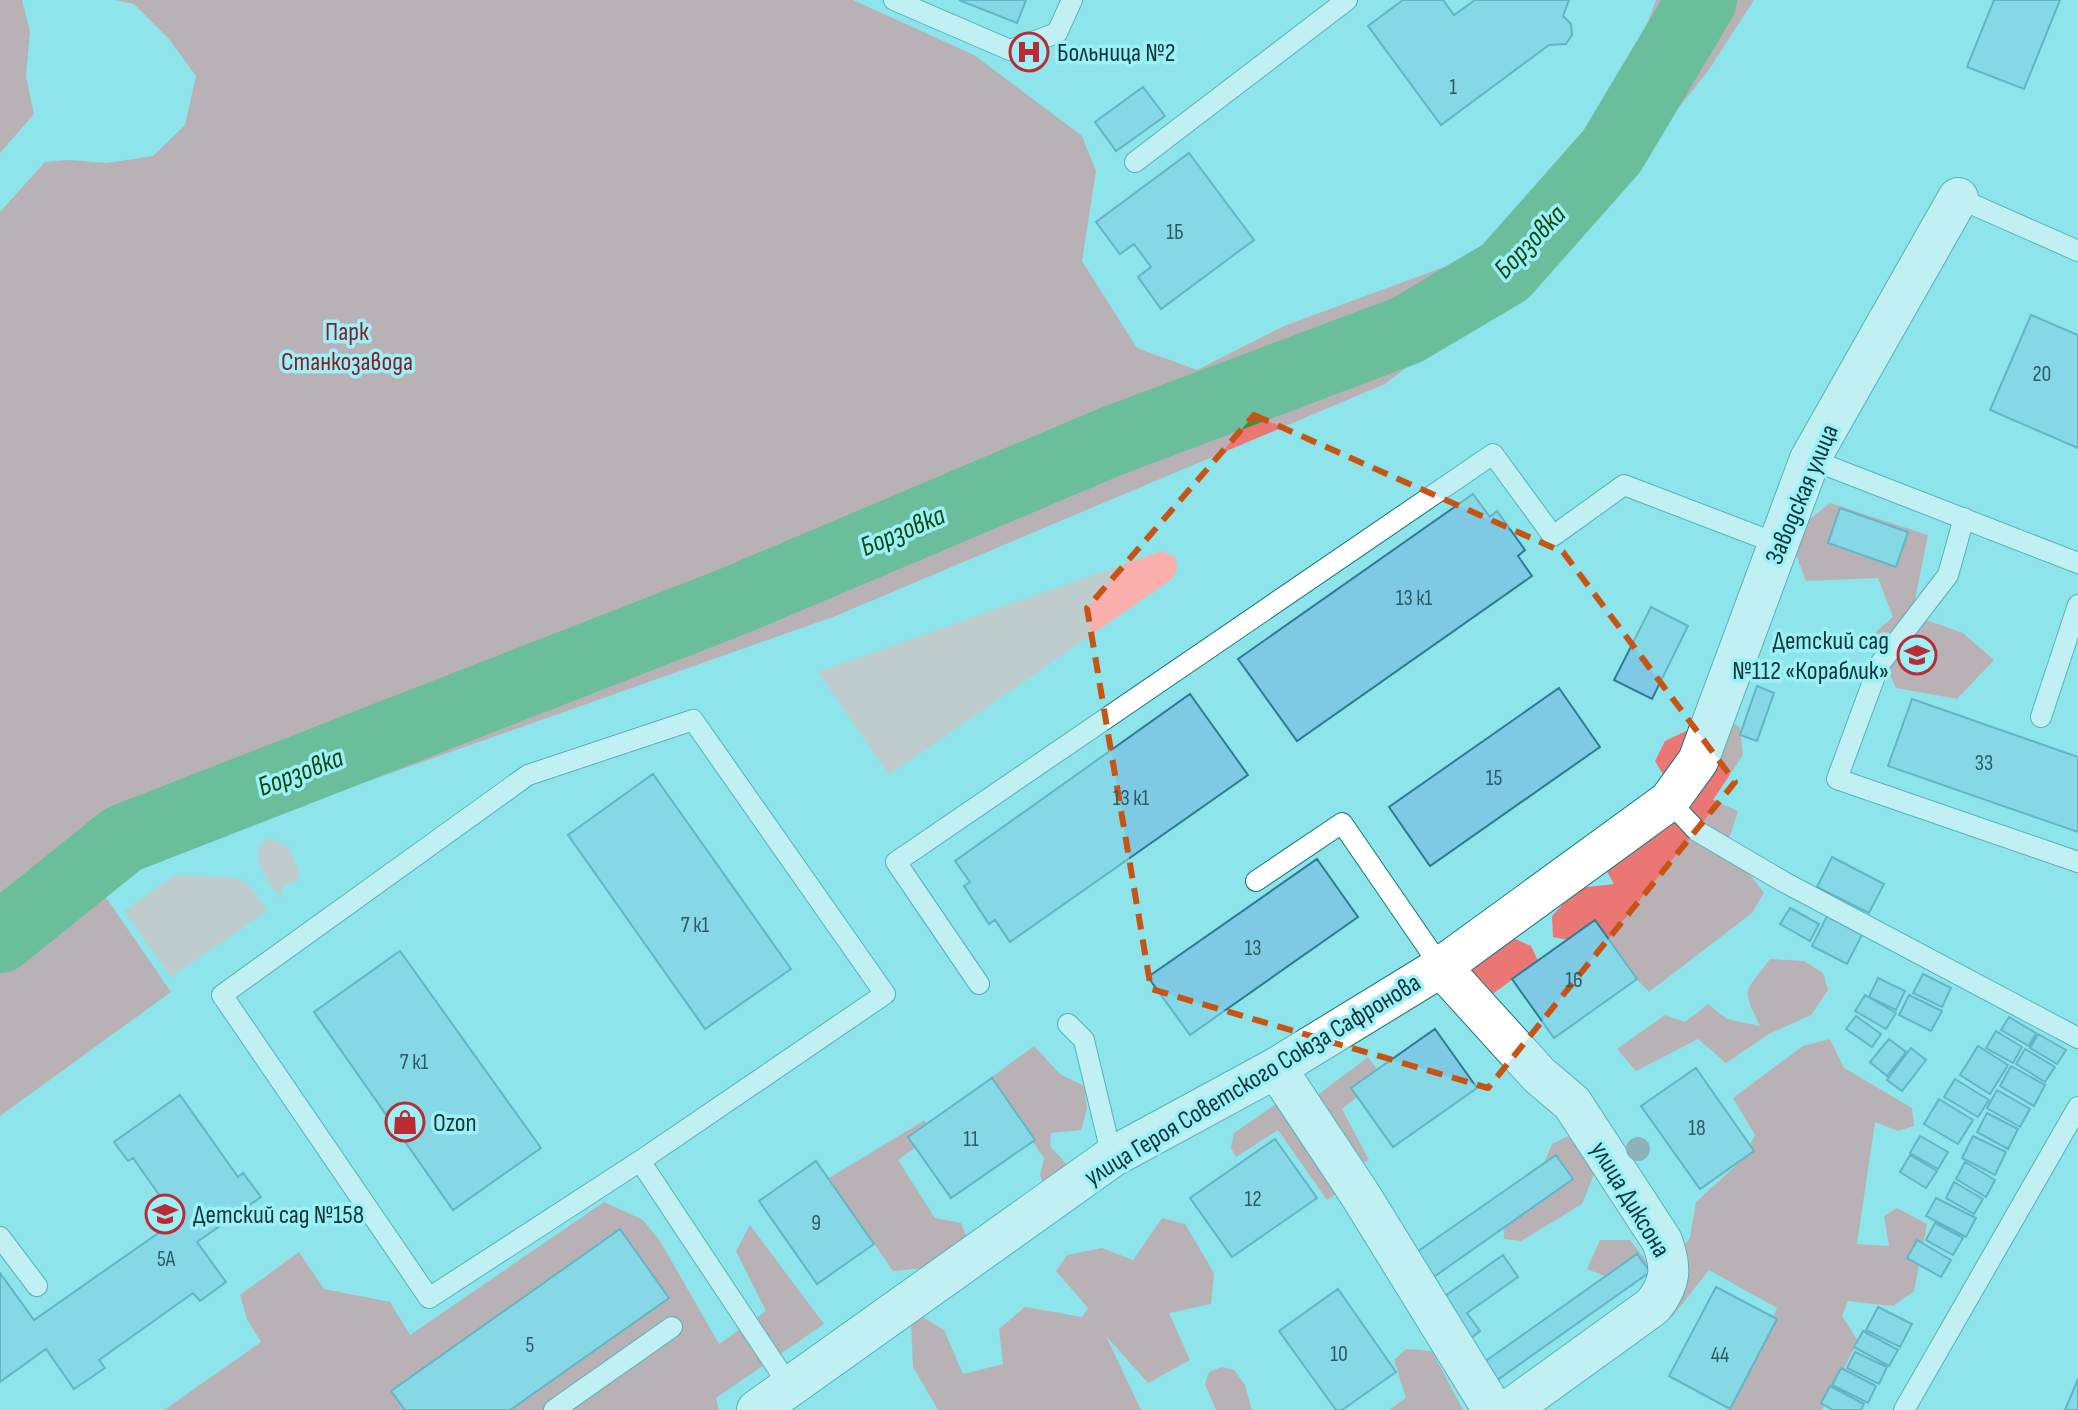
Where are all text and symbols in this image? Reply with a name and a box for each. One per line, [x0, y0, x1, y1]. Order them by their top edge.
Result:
hospital icon: Больница №2 [1008, 31, 1050, 73]
place label: Больница №2 [1057, 38, 1175, 69]
house number: 1 [1449, 74, 1457, 101]
water label: Борзовка [1487, 198, 1573, 285]
house number: 1Б [1166, 219, 1184, 246]
park label: Парк Станкозавода [281, 317, 413, 378]
house number: 20 [2033, 361, 2051, 388]
street label: Заводская улица [1759, 420, 1846, 569]
water label: Борзовка [855, 499, 951, 564]
house number: 13 к1 [1396, 585, 1433, 612]
place label: Детский сад №112 «Кораблик» [1732, 626, 1889, 687]
school or university icon: Детский сад №112 «Кораблик» [1896, 634, 1938, 676]
water label: Борзовка [253, 741, 349, 804]
house number: 33 [1975, 750, 1993, 777]
house number: 15 [1486, 765, 1502, 792]
house number: 13 к1 [1113, 785, 1150, 812]
house number: 7 к1 [681, 912, 709, 939]
house number: 13 [1245, 935, 1261, 962]
street label: улица Героя Советского Союза Сафронова [1079, 967, 1426, 1193]
house number: 16 [1565, 967, 1583, 994]
house number: 7 к1 [400, 1049, 428, 1076]
shop icon: Ozon [384, 1101, 426, 1143]
place label: Ozon [433, 1108, 477, 1139]
house number: 18 [1688, 1115, 1706, 1142]
house number: 11 [963, 1126, 979, 1153]
street label: улица Диксона [1583, 1136, 1676, 1263]
house number: 12 [1244, 1186, 1262, 1213]
school or university icon: Детский сад №158 [144, 1193, 186, 1235]
place label: Детский сад №158 [193, 1200, 364, 1231]
house number: 9 [811, 1210, 821, 1237]
house number: 5А [157, 1246, 176, 1273]
house number: 5 [526, 1332, 535, 1359]
house number: 10 [1330, 1341, 1348, 1368]
house number: 44 [1711, 1342, 1729, 1369]

